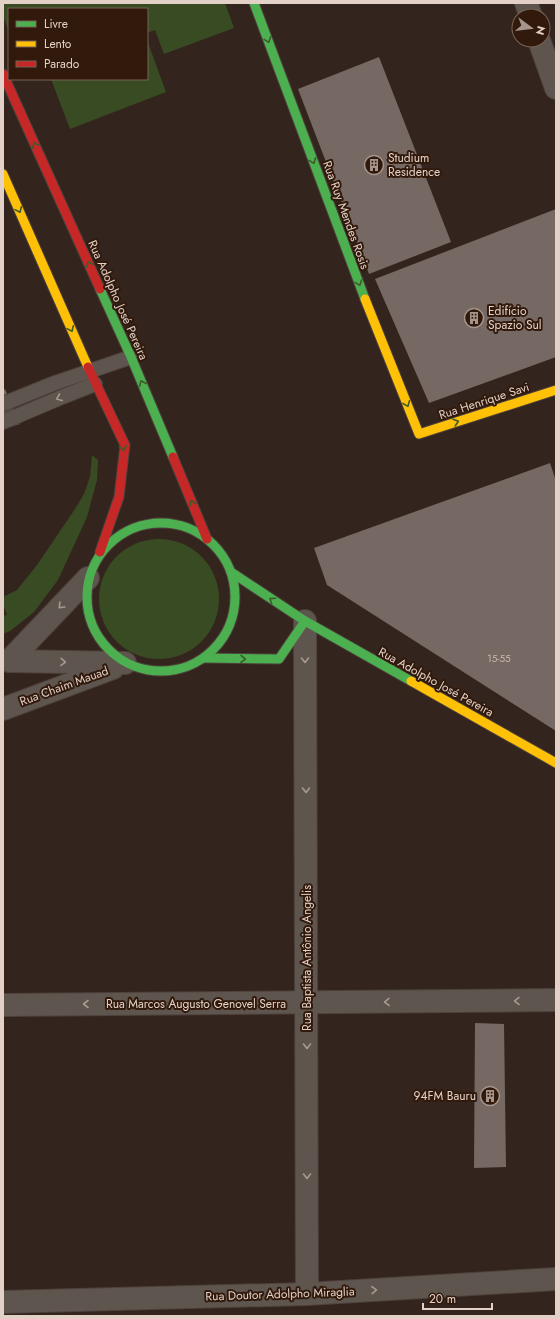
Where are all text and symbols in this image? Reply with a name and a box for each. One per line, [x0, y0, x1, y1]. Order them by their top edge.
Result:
legend [8, 8, 148, 80]
north arrow [511, 8, 551, 48]
text: Livre [44, 15, 68, 33]
text: N [532, 24, 550, 37]
text: Lento [44, 35, 72, 53]
one-way arrow [263, 36, 272, 43]
text: Parado [44, 55, 80, 73]
one-way arrow [32, 142, 40, 150]
place label: Studium Residence [388, 149, 440, 181]
building icon: Studium Residence [363, 154, 385, 176]
one-way arrow [309, 158, 317, 165]
street label: Rua Ruy Mendes Rosis [318, 158, 374, 272]
one-way arrow [14, 206, 22, 214]
street label: Rua Adolpho José Pereira [83, 237, 153, 363]
one-way arrow [86, 261, 94, 268]
one-way arrow [354, 280, 362, 287]
place label: Edifício Spazio Sul [488, 302, 542, 334]
building icon: Edifício Spazio Sul [463, 307, 485, 329]
one-way arrow [66, 325, 74, 332]
street label: Rua Henrique Savi [436, 378, 532, 424]
one-way arrow [138, 379, 146, 386]
one-way arrow [56, 393, 63, 401]
one-way arrow [402, 401, 410, 408]
one-way arrow [452, 418, 459, 427]
one-way arrow [119, 444, 128, 451]
one-way arrow [189, 499, 197, 507]
one-way arrow [269, 597, 276, 605]
one-way arrow [59, 601, 66, 609]
street label: Rua Adolpho José Pereira [375, 643, 497, 721]
house number: 15-55 [487, 651, 511, 666]
one-way arrow [240, 655, 246, 663]
one-way arrow [301, 657, 309, 663]
one-way arrow [60, 658, 66, 666]
street label: Rua Chaim Mauad [17, 662, 111, 710]
one-way arrow [302, 787, 310, 793]
street label: Rua Baptista Antônio Angelis [298, 885, 316, 1031]
street label: Rua Marcos Augusto Genovel Serra [106, 995, 286, 1013]
one-way arrow [514, 997, 520, 1005]
one-way arrow [384, 998, 390, 1006]
one-way arrow [83, 1000, 89, 1009]
one-way arrow [303, 1043, 311, 1049]
building icon: 94FM Bauru [479, 1085, 501, 1107]
place label: 94FM Bauru [414, 1087, 476, 1105]
one-way arrow [303, 1173, 311, 1179]
street label: Rua Doutor Adolpho Miraglia [205, 1282, 355, 1306]
scale bar [423, 1285, 492, 1311]
one-way arrow [371, 1286, 377, 1295]
text: 20 m [429, 1290, 456, 1308]

